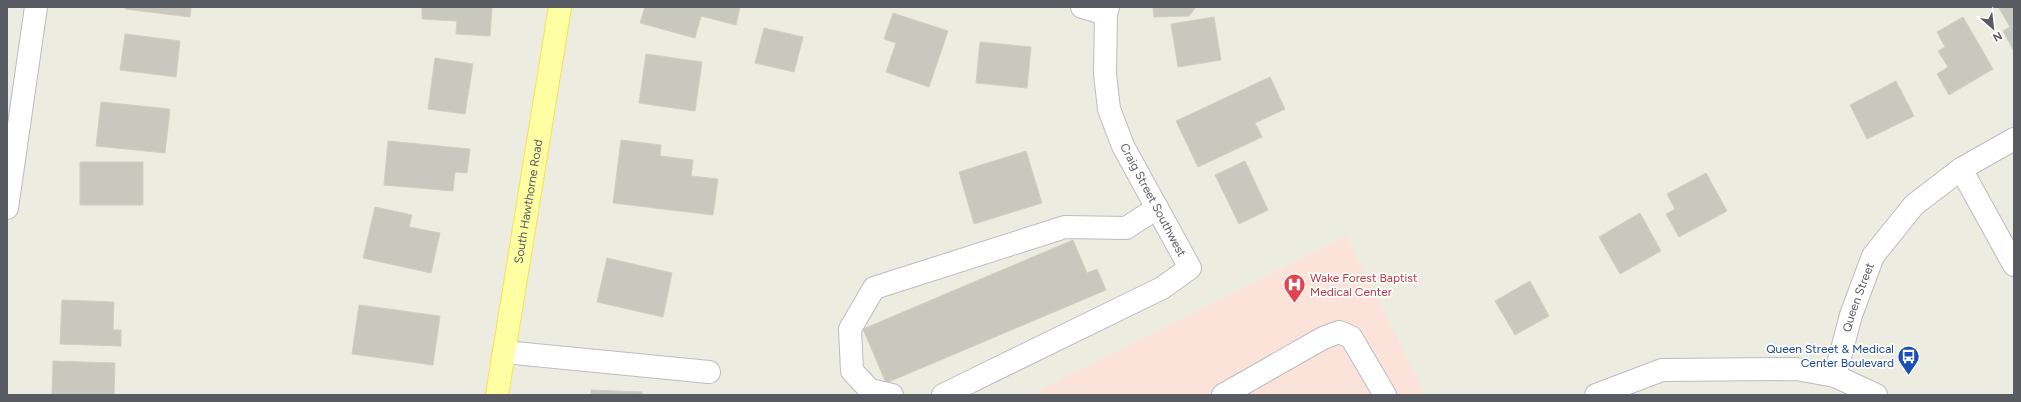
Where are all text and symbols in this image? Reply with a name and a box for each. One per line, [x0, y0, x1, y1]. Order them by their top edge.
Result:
north arrow [1973, 8, 2013, 48]
text: N [1991, 29, 2004, 44]
street label: South Hawthorne Road [511, 138, 545, 265]
street label: Craig Street Southwest [1117, 141, 1189, 259]
street label: Queen Street [1840, 260, 1877, 334]
place label: Wake Forest Baptist Medical Center [1310, 271, 1418, 299]
hospital icon: Wake Forest Baptist Medical Center [1281, 272, 1307, 305]
place label: Queen Street & Medical Center Boulevard [1766, 342, 1894, 370]
bus stop icon: Queen Street & Medical Center Boulevard [1896, 343, 1922, 376]

